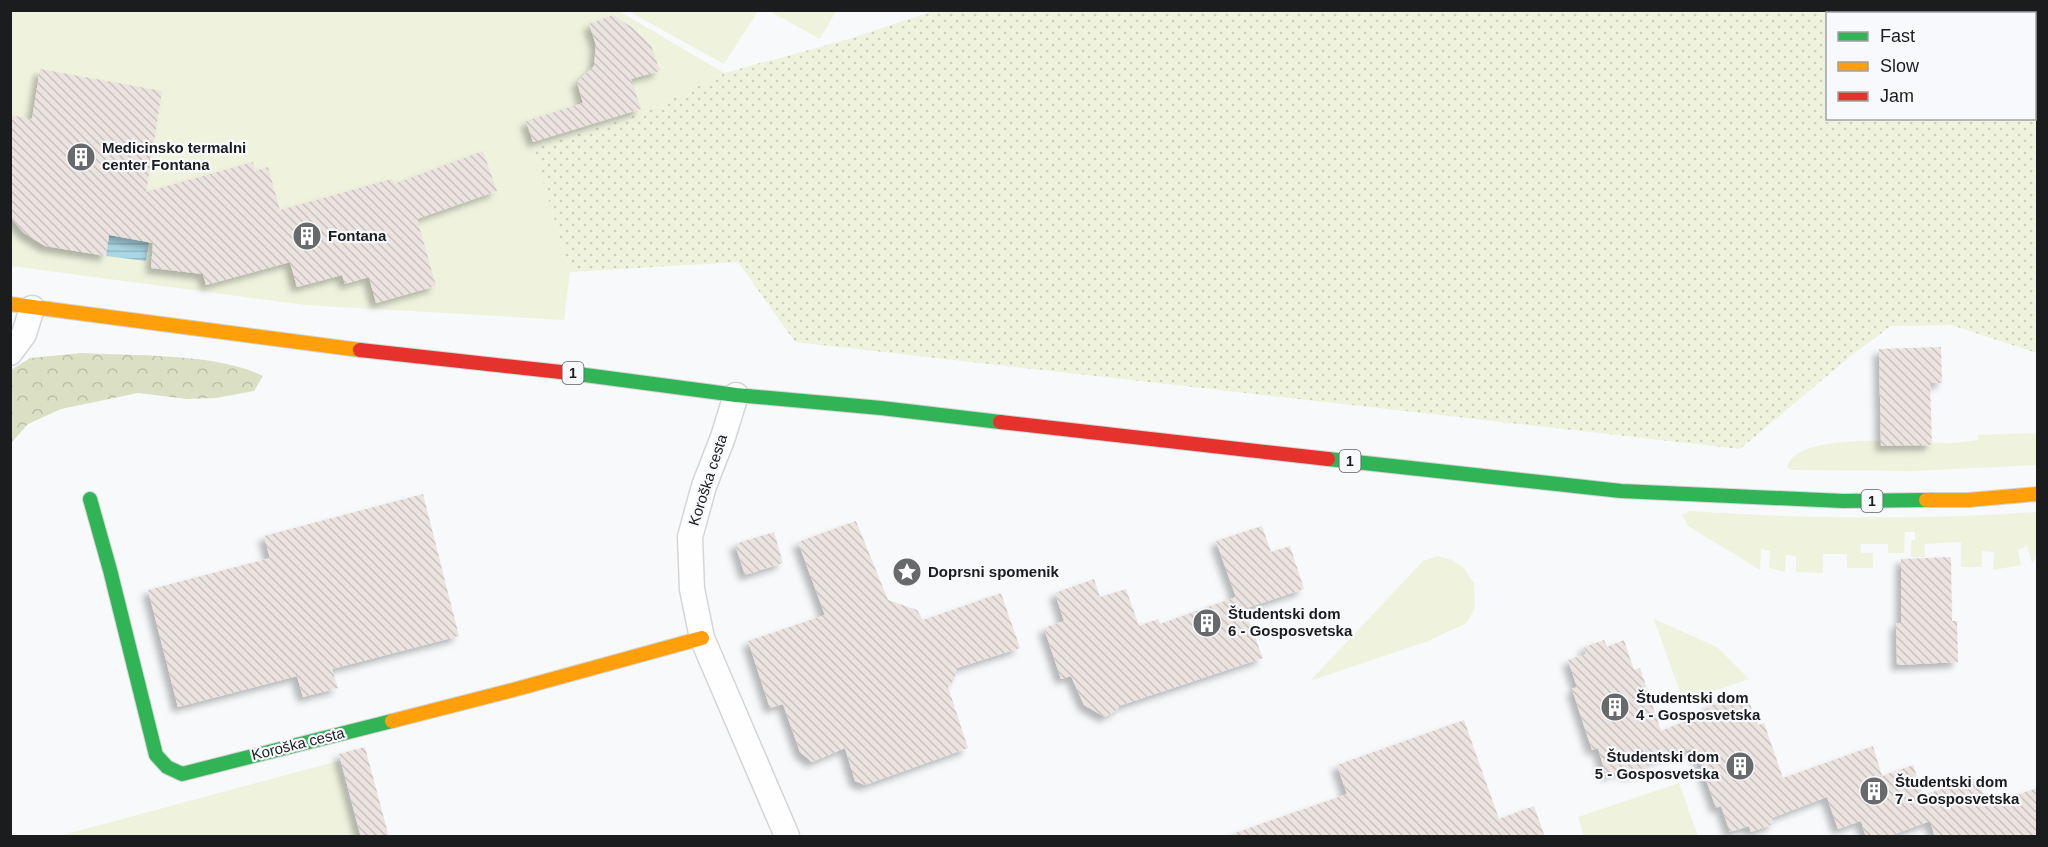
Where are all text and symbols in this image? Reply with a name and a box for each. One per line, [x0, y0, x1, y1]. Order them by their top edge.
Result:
legend [1826, 12, 2036, 120]
text: Fast [1880, 26, 1915, 46]
text: Slow [1880, 56, 1920, 76]
text: Jam [1880, 86, 1914, 106]
place label: Medicinsko termalni center Fontana [102, 139, 246, 173]
building icon: Medicinsko termalni center Fontana [65, 141, 97, 173]
building icon: Fontana [291, 220, 323, 252]
place label: Fontana [328, 227, 387, 244]
road number: 1 [562, 362, 584, 384]
street label: Koroška cesta [685, 431, 730, 528]
road number: 1 [1340, 450, 1360, 472]
road number: 1 [1862, 490, 1882, 512]
place icon: Doprsni spomenik [891, 556, 923, 588]
place label: Doprsni spomenik [928, 563, 1060, 580]
place label: Študentski dom 6 - Gosposvetska [1228, 605, 1353, 639]
building icon: Študentski dom 6 - Gosposvetska [1191, 607, 1223, 639]
place label: Študentski dom 4 - Gosposvetska [1636, 689, 1761, 723]
building icon: Študentski dom 4 - Gosposvetska [1599, 691, 1631, 723]
street label: Koroška cesta [250, 724, 347, 763]
place label: Študentski dom 5 - Gosposvetska [1595, 748, 1720, 782]
building icon: Študentski dom 5 - Gosposvetska [1724, 750, 1756, 782]
place label: Študentski dom 7 - Gosposvetska [1895, 773, 2020, 807]
building icon: Študentski dom 7 - Gosposvetska [1858, 775, 1890, 807]

